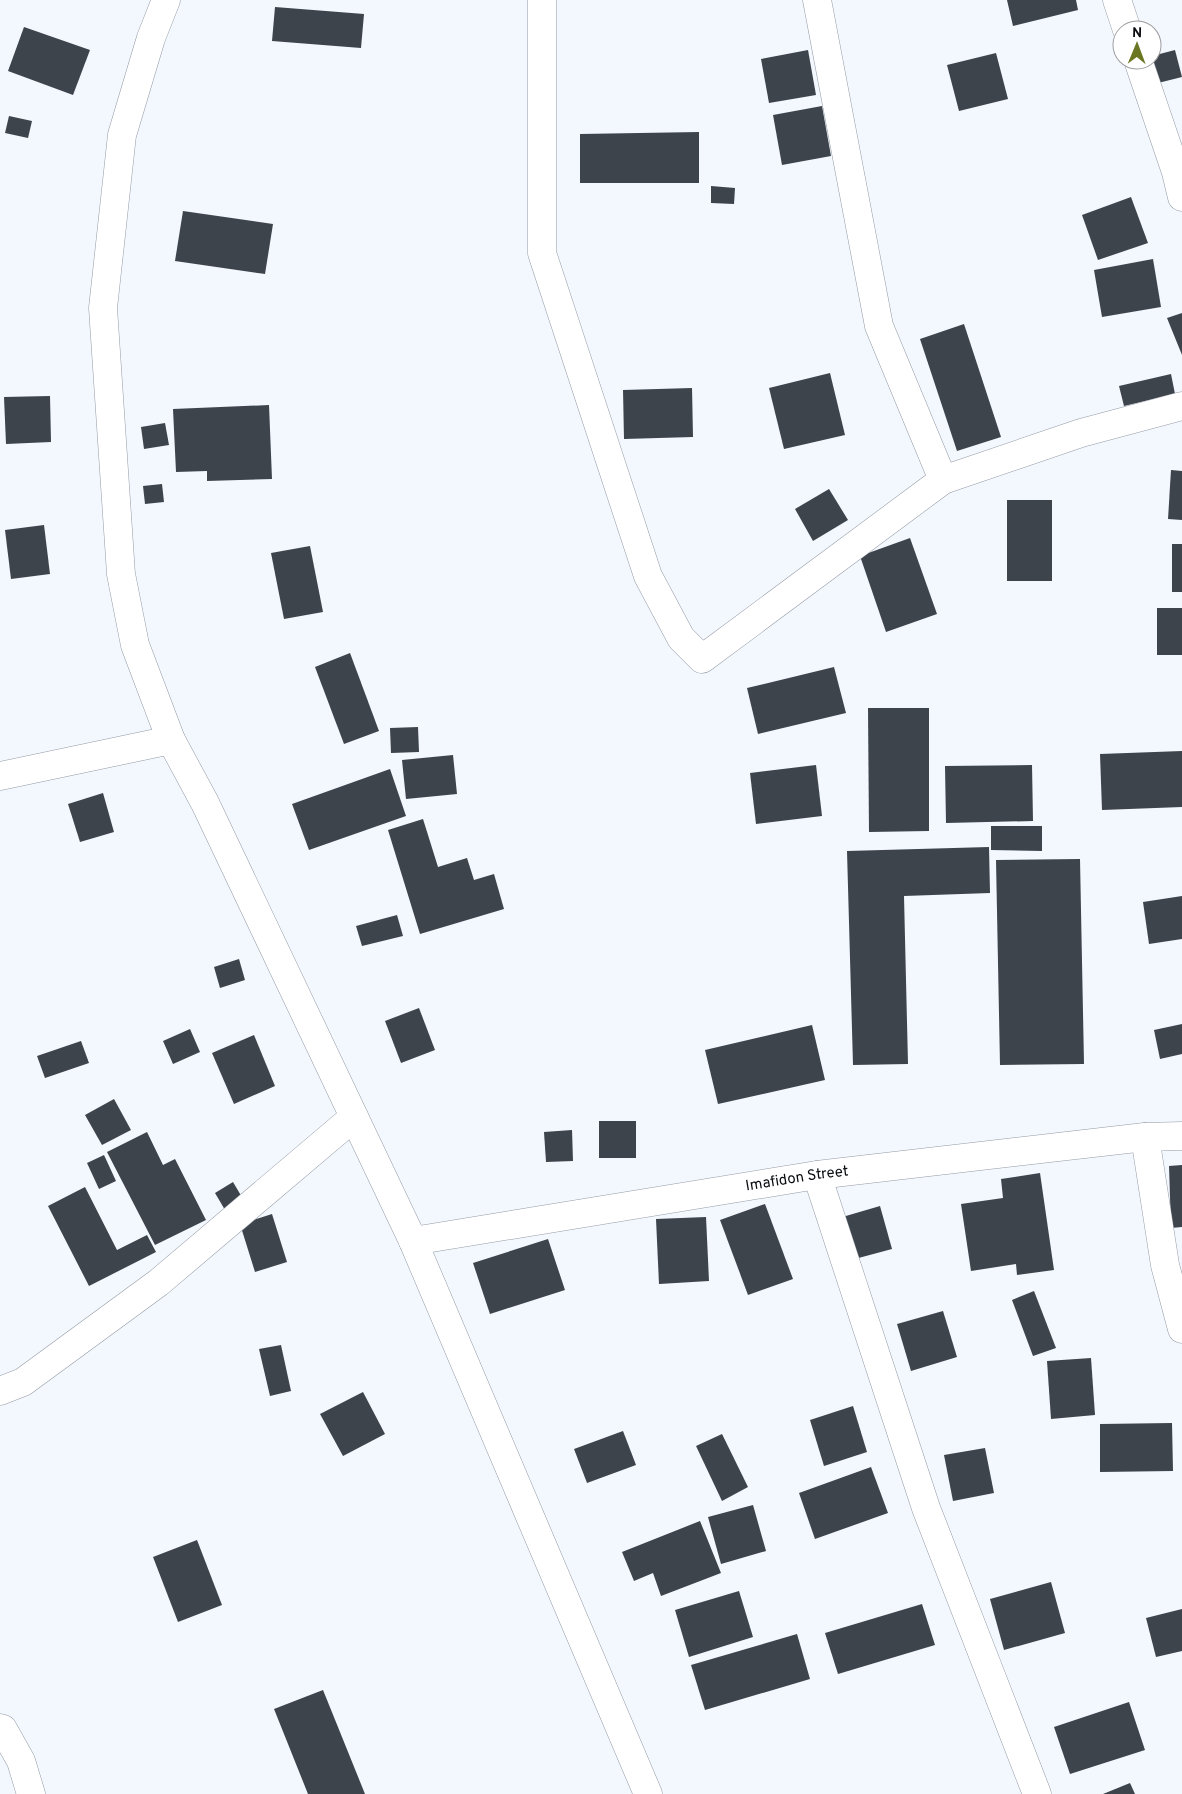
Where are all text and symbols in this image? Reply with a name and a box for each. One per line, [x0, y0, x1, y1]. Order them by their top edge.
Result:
north arrow [1112, 20, 1162, 70]
text: N [1132, 25, 1142, 42]
street label: Imafidon Street [744, 1162, 849, 1196]

